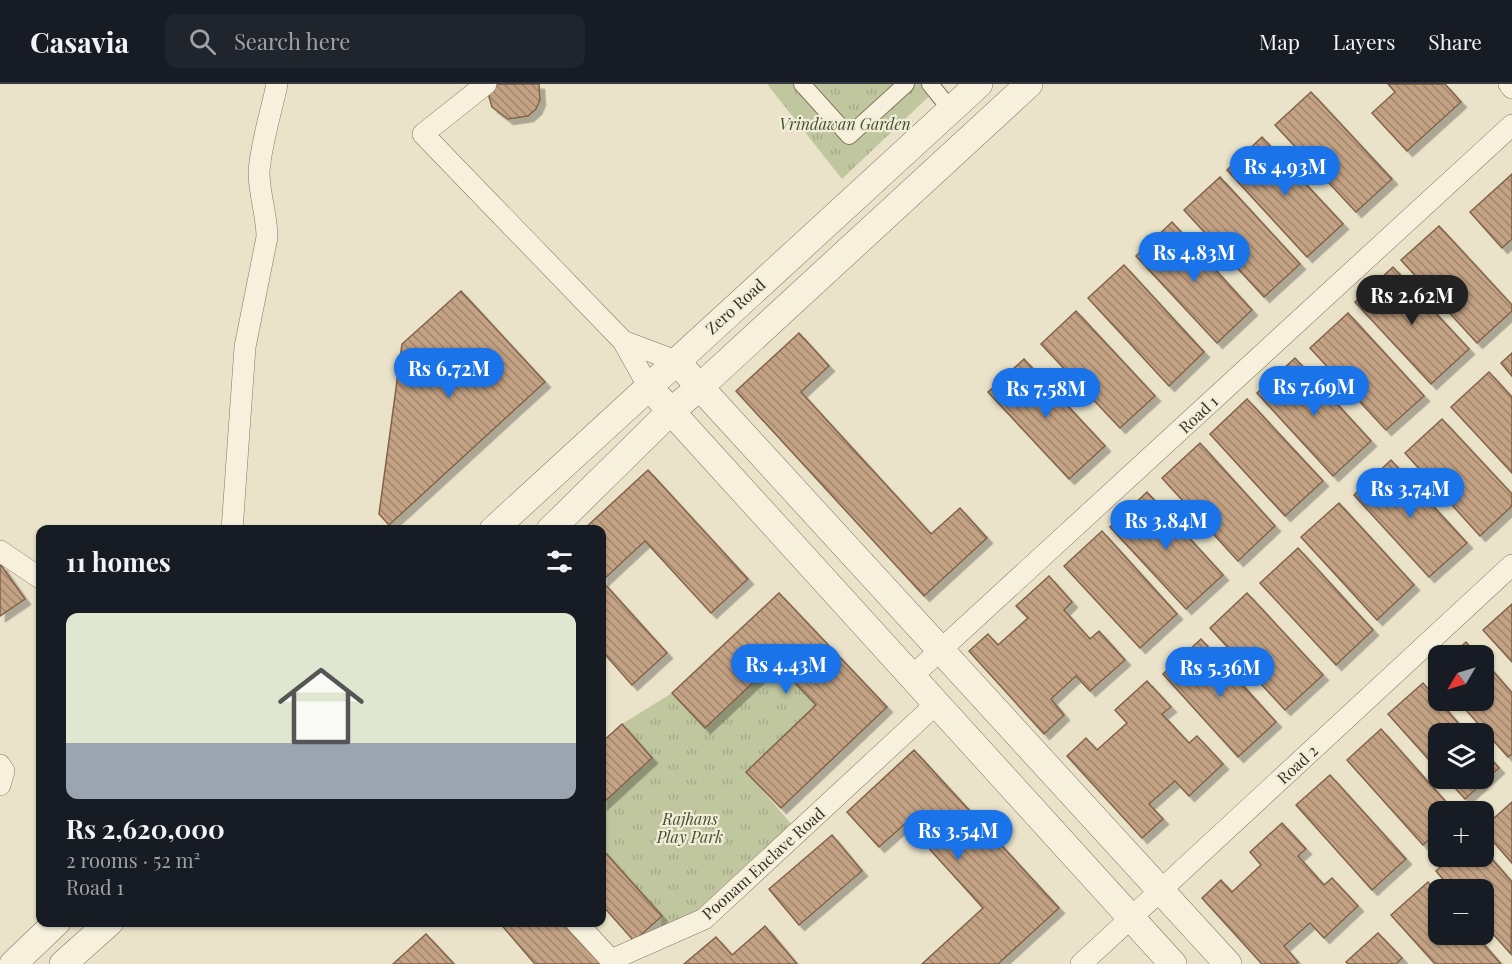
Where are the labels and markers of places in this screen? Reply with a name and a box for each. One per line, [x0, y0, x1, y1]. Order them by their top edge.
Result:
pin: Rs 4.93M [1223, 146, 1347, 197]
pin: Rs 4.83M [1132, 232, 1256, 283]
pin: Rs 2.62M [1350, 275, 1474, 326]
pin: Rs 6.72M [387, 348, 511, 399]
pin: Rs 7.69M [1252, 366, 1376, 417]
pin: Rs 7.58M [984, 368, 1108, 419]
pin: Rs 3.74M [1348, 468, 1472, 519]
pin: Rs 3.84M [1104, 500, 1228, 551]
pin: Rs 4.43M [724, 644, 848, 695]
pin: Rs 5.36M [1158, 647, 1282, 698]
pin: Rs 3.54M [896, 810, 1020, 861]

